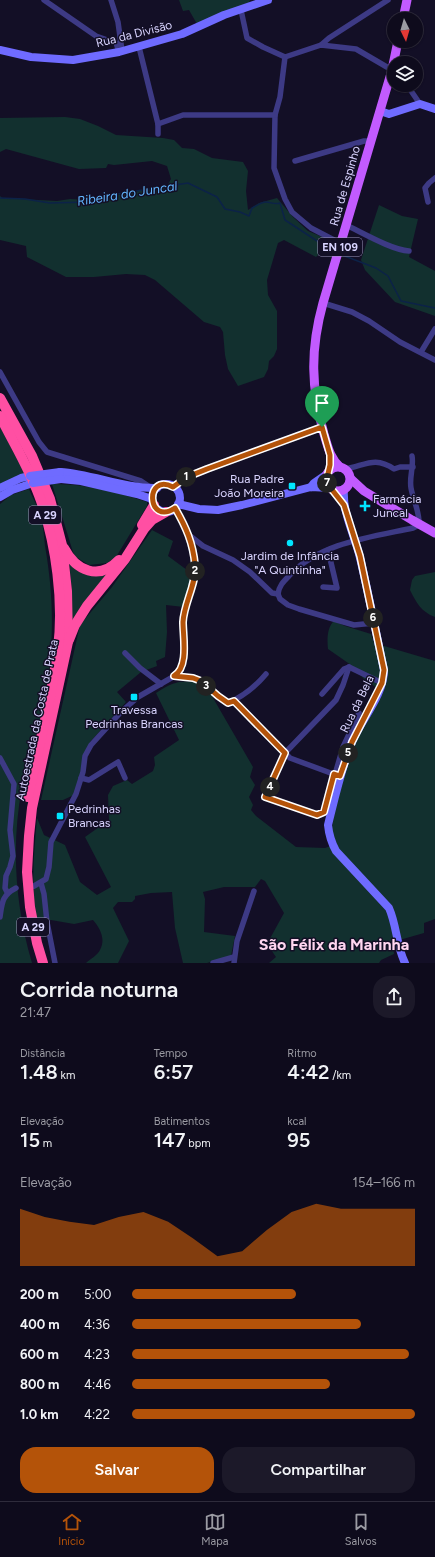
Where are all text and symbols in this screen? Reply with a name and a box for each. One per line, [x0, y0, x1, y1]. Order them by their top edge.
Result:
north arrow [387, 12, 423, 48]
map controls [387, 12, 423, 92]
street label: Rua da Divisão [94, 18, 174, 50]
button: layers [387, 56, 423, 92]
street label: Rua de Espinho [327, 144, 363, 228]
water label: Ribeira do Juncal [76, 178, 178, 209]
road number: EN 109 [318, 238, 362, 256]
pin [305, 386, 339, 427]
icon: arrive [311, 392, 333, 414]
pin: 1 [176, 467, 196, 487]
text: 1 [184, 470, 188, 483]
place label: Rua Padre João Moreira [214, 472, 284, 500]
pin: 7 [317, 473, 337, 493]
text: 7 [324, 476, 330, 489]
marker: Rua Padre João Moreira [287, 481, 297, 491]
place label: Farmácia Juncal [373, 492, 421, 520]
marker: Farmácia Juncal [360, 501, 370, 511]
road number: A 29 [29, 506, 61, 524]
marker: Jardim de Infância "A Quintinha" [285, 538, 295, 548]
place label: Jardim de Infância "A Quintinha" [241, 549, 339, 577]
pin: 2 [185, 561, 205, 581]
text: 2 [192, 564, 198, 577]
pin: 6 [363, 608, 383, 628]
text: 6 [370, 611, 376, 624]
street label: Autoestrada da Costa de Prata [13, 638, 61, 802]
street label: Rua da Bela [337, 673, 377, 735]
pin: 3 [196, 676, 216, 696]
text: 3 [203, 679, 209, 692]
marker: Travessa Pedrinhas Brancas [129, 692, 139, 702]
place label: Travessa Pedrinhas Brancas [85, 703, 183, 731]
pin: 5 [338, 743, 358, 763]
text: 5 [345, 746, 351, 759]
pin: 4 [260, 777, 280, 797]
text: 4 [267, 780, 273, 793]
place label: Pedrinhas Brancas [68, 802, 121, 830]
marker: Pedrinhas Brancas [55, 811, 65, 821]
road number: A 29 [17, 918, 49, 936]
district label: São Félix da Marinha [259, 935, 409, 954]
text: Corrida noturna [20, 976, 178, 1003]
button: share [373, 976, 415, 1018]
text: 21:47 [20, 1005, 51, 1020]
text: Distância [20, 1047, 65, 1060]
text: Tempo [154, 1047, 187, 1060]
text: Ritmo [287, 1047, 317, 1060]
text: 1.48 [20, 1060, 58, 1084]
text: 6:57 [154, 1060, 193, 1084]
text: 4:42 [287, 1060, 330, 1084]
text: km [58, 1069, 75, 1082]
text: /km [330, 1069, 351, 1082]
text: Elevação [20, 1115, 64, 1128]
text: Batimentos [154, 1115, 210, 1128]
text: kcal [287, 1115, 307, 1128]
text: 15 [20, 1128, 40, 1152]
text: 147 [154, 1128, 186, 1152]
text: 95 [287, 1128, 310, 1152]
text: m [40, 1137, 52, 1150]
text: bpm [186, 1137, 211, 1150]
text: Elevação [20, 1175, 72, 1190]
text: 154–166 m [353, 1175, 415, 1190]
text: 200 m [20, 1287, 59, 1302]
text: 5:00 [84, 1287, 111, 1302]
text: 400 m [20, 1317, 60, 1332]
text: 4:36 [84, 1317, 110, 1332]
text: 600 m [20, 1347, 59, 1362]
text: 4:23 [84, 1347, 110, 1362]
text: 800 m [20, 1377, 59, 1392]
text: 4:46 [84, 1377, 111, 1392]
text: 1.0 km [20, 1407, 59, 1422]
text: 4:22 [84, 1407, 110, 1422]
button: Salvar [20, 1447, 214, 1493]
button: Compartilhar [222, 1447, 415, 1493]
tab: Início [58, 1511, 85, 1548]
tab: Mapa [201, 1511, 228, 1548]
tab: Salvos [345, 1511, 377, 1548]

